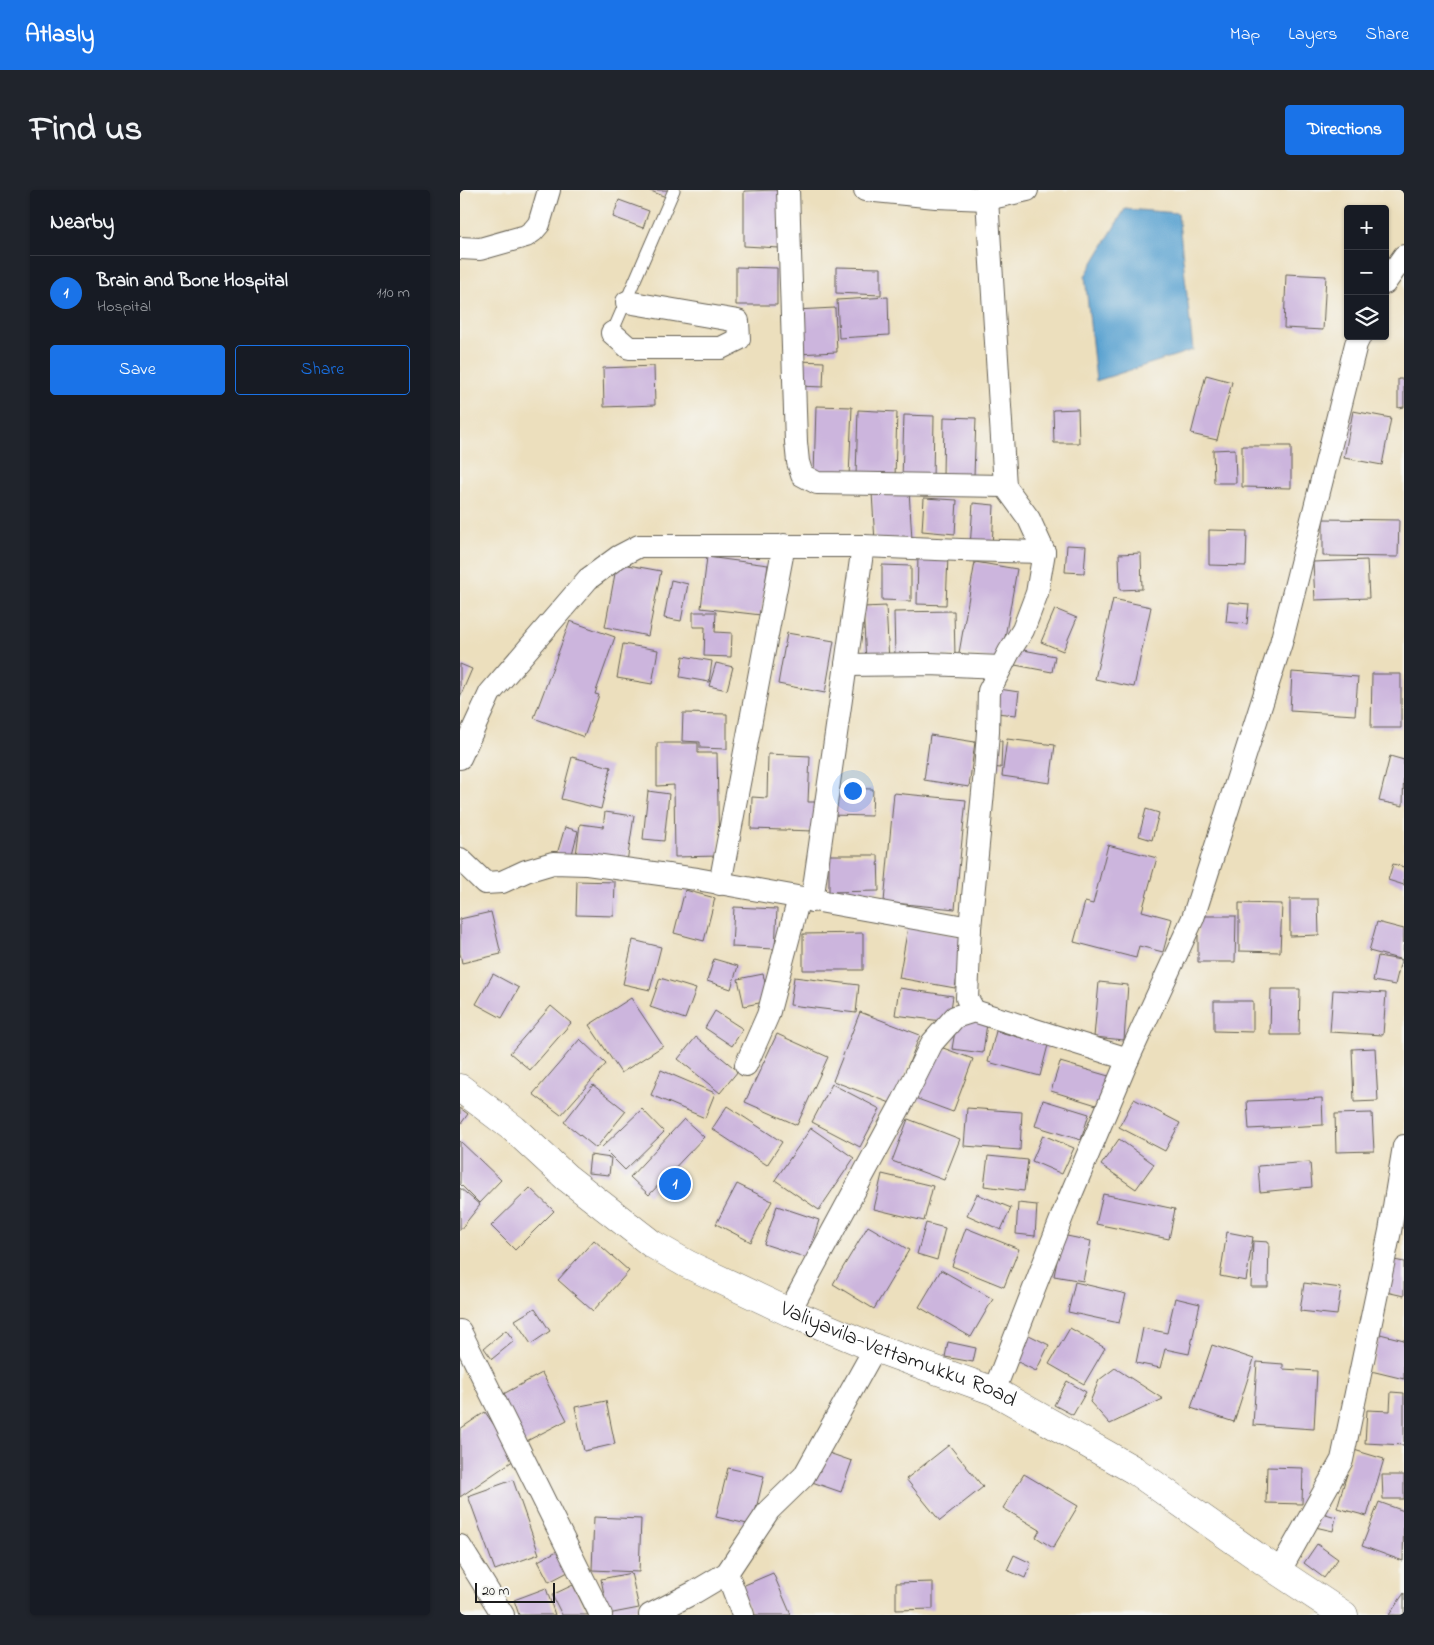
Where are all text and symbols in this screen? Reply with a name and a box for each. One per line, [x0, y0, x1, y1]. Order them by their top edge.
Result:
text: Atlasly [25, 18, 94, 53]
text: Map [1230, 22, 1260, 48]
text: Layers [1288, 22, 1338, 48]
text: Share [1366, 22, 1409, 48]
text: Find us [30, 105, 142, 156]
button: Directions [1285, 105, 1404, 155]
map controls [1344, 205, 1389, 340]
button: + [1344, 205, 1389, 250]
text: Nearby [50, 208, 114, 238]
button: − [1344, 250, 1389, 295]
text: Brain and Bone Hospital [97, 268, 288, 295]
text: 1 [63, 281, 69, 305]
text: 110 m [376, 281, 410, 305]
text: Hospital [97, 295, 151, 319]
button: layers [1344, 295, 1389, 340]
button: Save [50, 345, 225, 395]
button: Share [235, 345, 410, 395]
your location [840, 778, 866, 804]
pin: 1 [659, 1165, 691, 1203]
street label: Valiyavila-Vettamukku Road [773, 1293, 1022, 1417]
scale bar [475, 1580, 555, 1603]
text: 20 m [482, 1581, 509, 1602]

